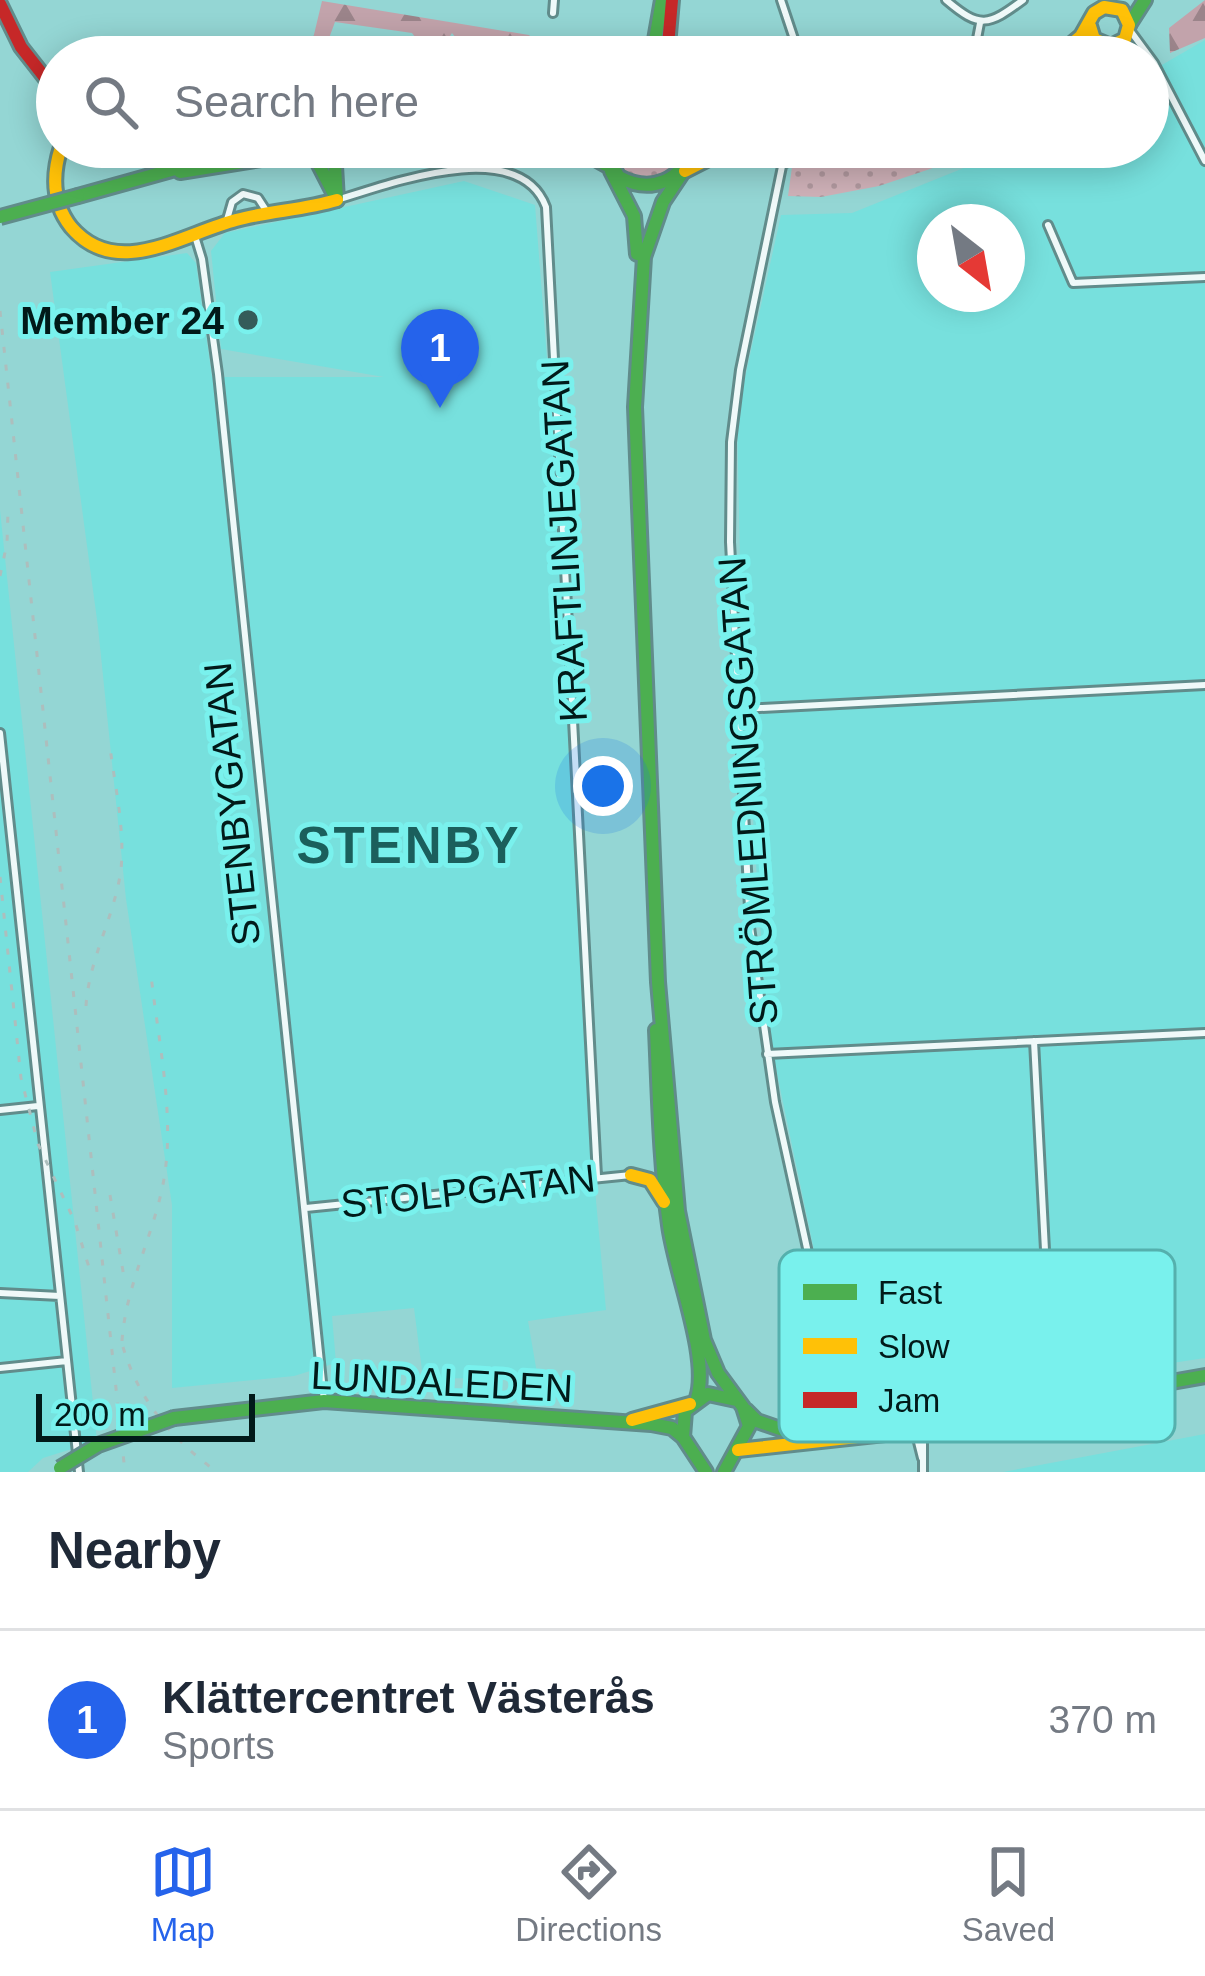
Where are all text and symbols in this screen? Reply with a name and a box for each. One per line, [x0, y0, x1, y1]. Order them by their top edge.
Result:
search box [36, 36, 1169, 168]
icon: search [78, 69, 144, 135]
text: Search here [174, 76, 419, 127]
north arrow [917, 204, 1025, 312]
place label: Member 24 [20, 299, 224, 342]
marker: Member 24 [235, 307, 261, 333]
pin: 1 [401, 309, 479, 408]
street label: KRAFTLINJEGATAN [533, 359, 595, 723]
street label: STRÖMLEDNINGSGATAN [710, 556, 786, 1026]
street label: STENBYGATAN [196, 660, 268, 948]
your location [573, 756, 633, 816]
district label: STENBY [297, 817, 521, 874]
street label: STOLPGATAN [339, 1156, 597, 1226]
legend [779, 1250, 1175, 1442]
text: Fast [878, 1274, 942, 1311]
text: Slow [878, 1328, 950, 1365]
street label: LUNDALEDEN [310, 1354, 574, 1410]
text: Jam [878, 1382, 940, 1419]
scale bar [36, 1388, 255, 1441]
text: 200 m [54, 1396, 146, 1433]
text: Nearby [48, 1522, 221, 1579]
text: Klättercentret Västerås [162, 1672, 655, 1723]
text: 1 [76, 1698, 98, 1741]
text: 370 m [1049, 1698, 1157, 1741]
text: Sports [162, 1724, 275, 1767]
tab: Map [150, 1839, 216, 1949]
tab: Directions [515, 1839, 662, 1949]
tab: Saved [962, 1839, 1055, 1949]

